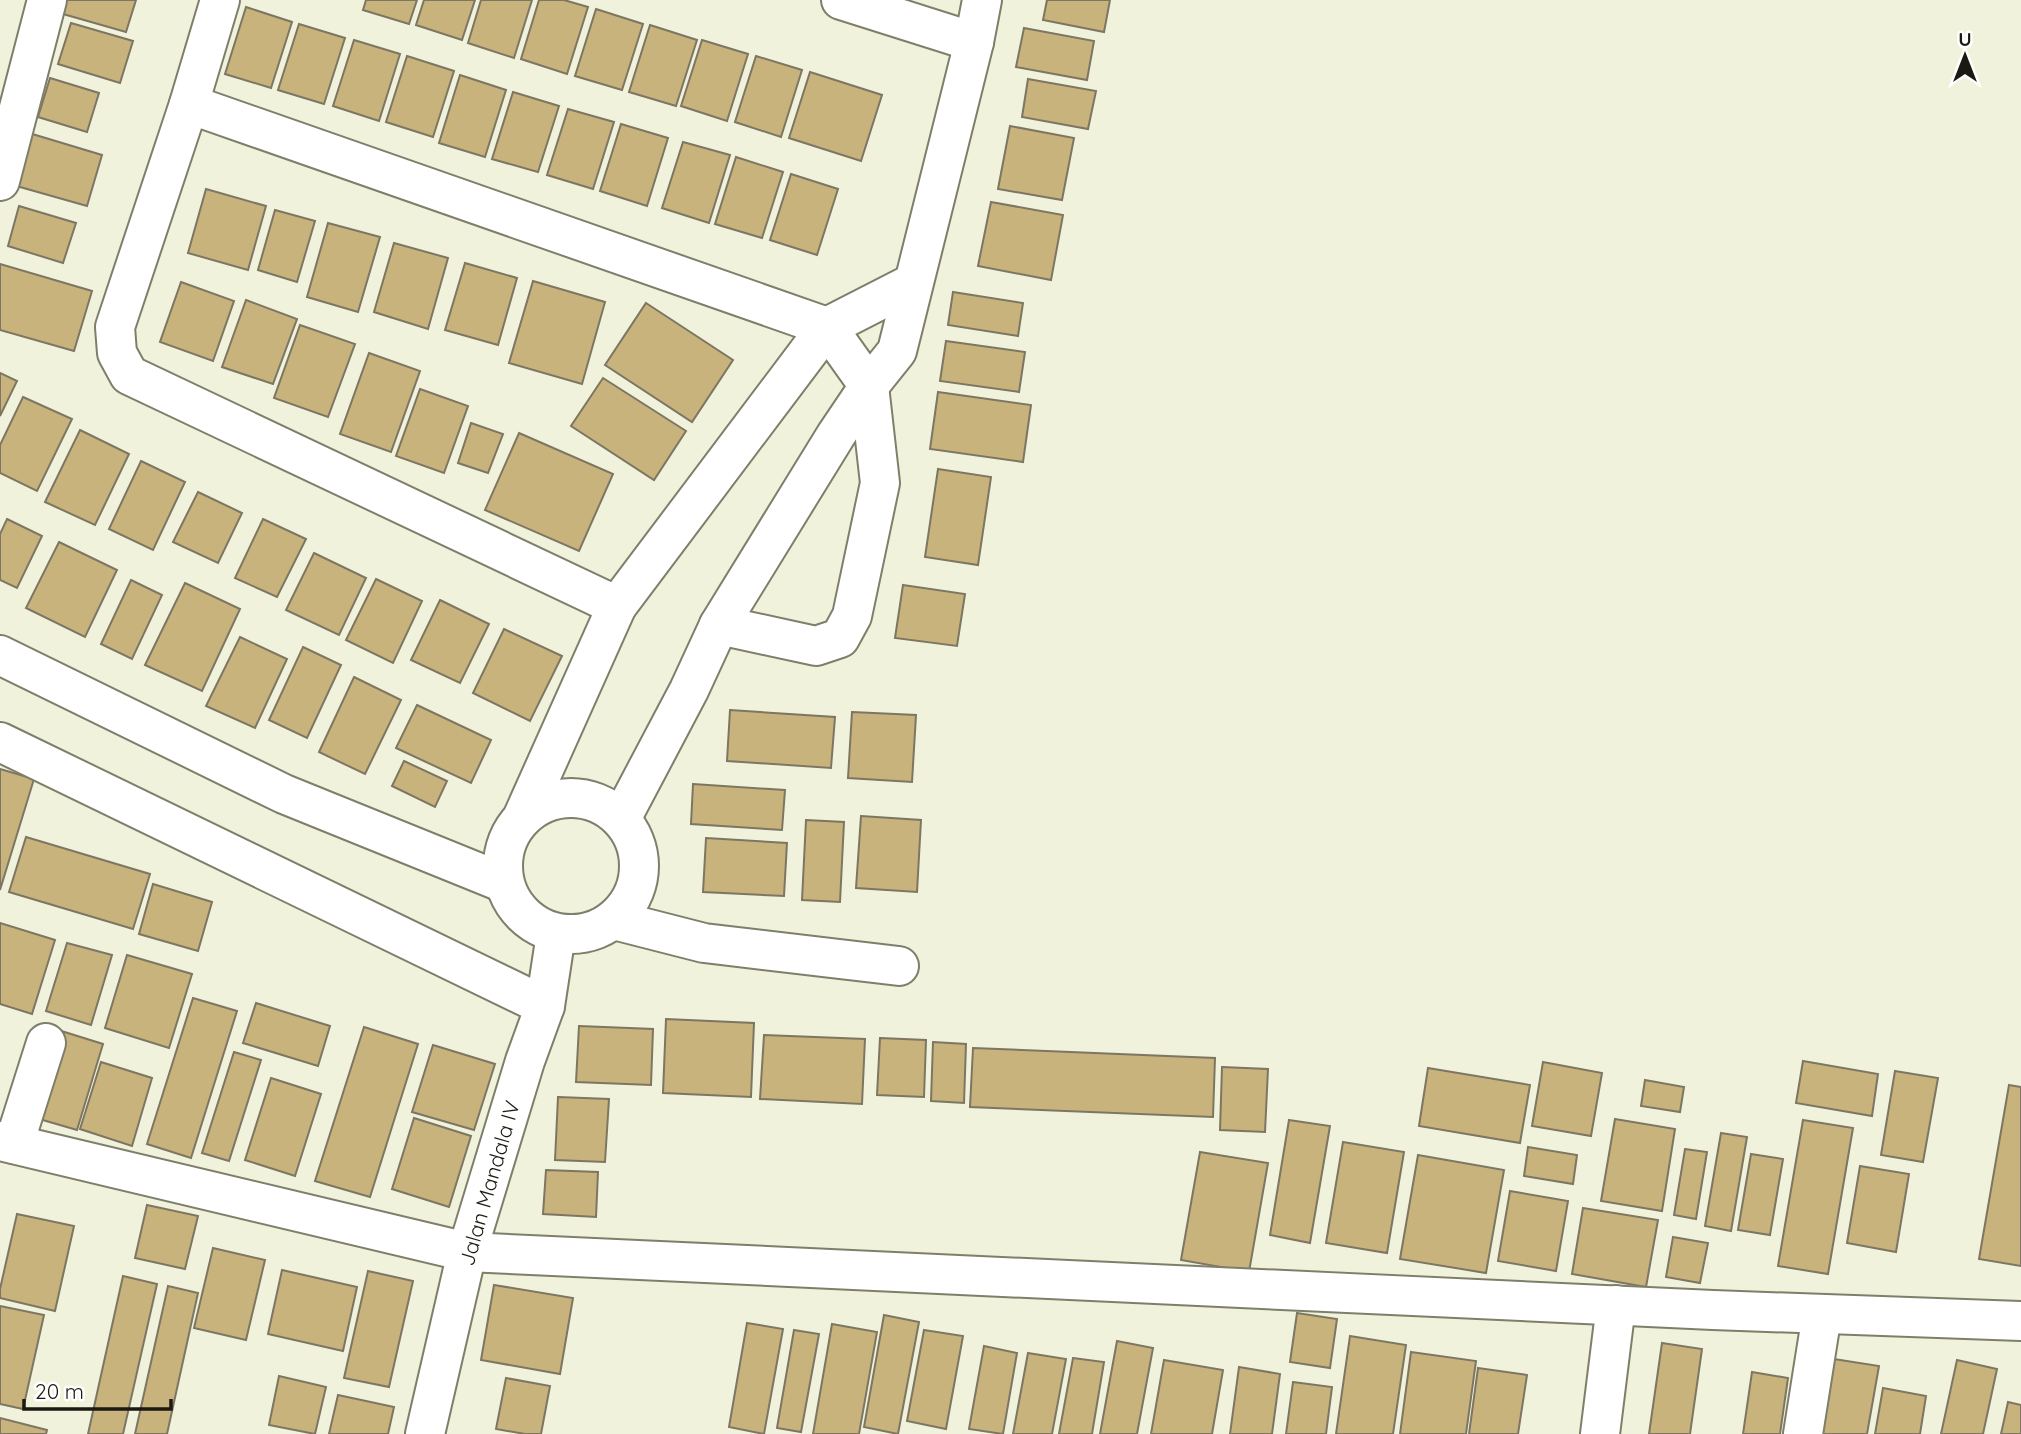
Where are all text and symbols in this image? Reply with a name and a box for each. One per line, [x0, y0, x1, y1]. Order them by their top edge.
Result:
north arrow [1930, 21, 2000, 91]
text: U [1958, 27, 1972, 51]
street label: Jalan Mandala IV [453, 1098, 525, 1268]
scale bar [24, 1368, 172, 1412]
text: 20 m [35, 1378, 84, 1404]

